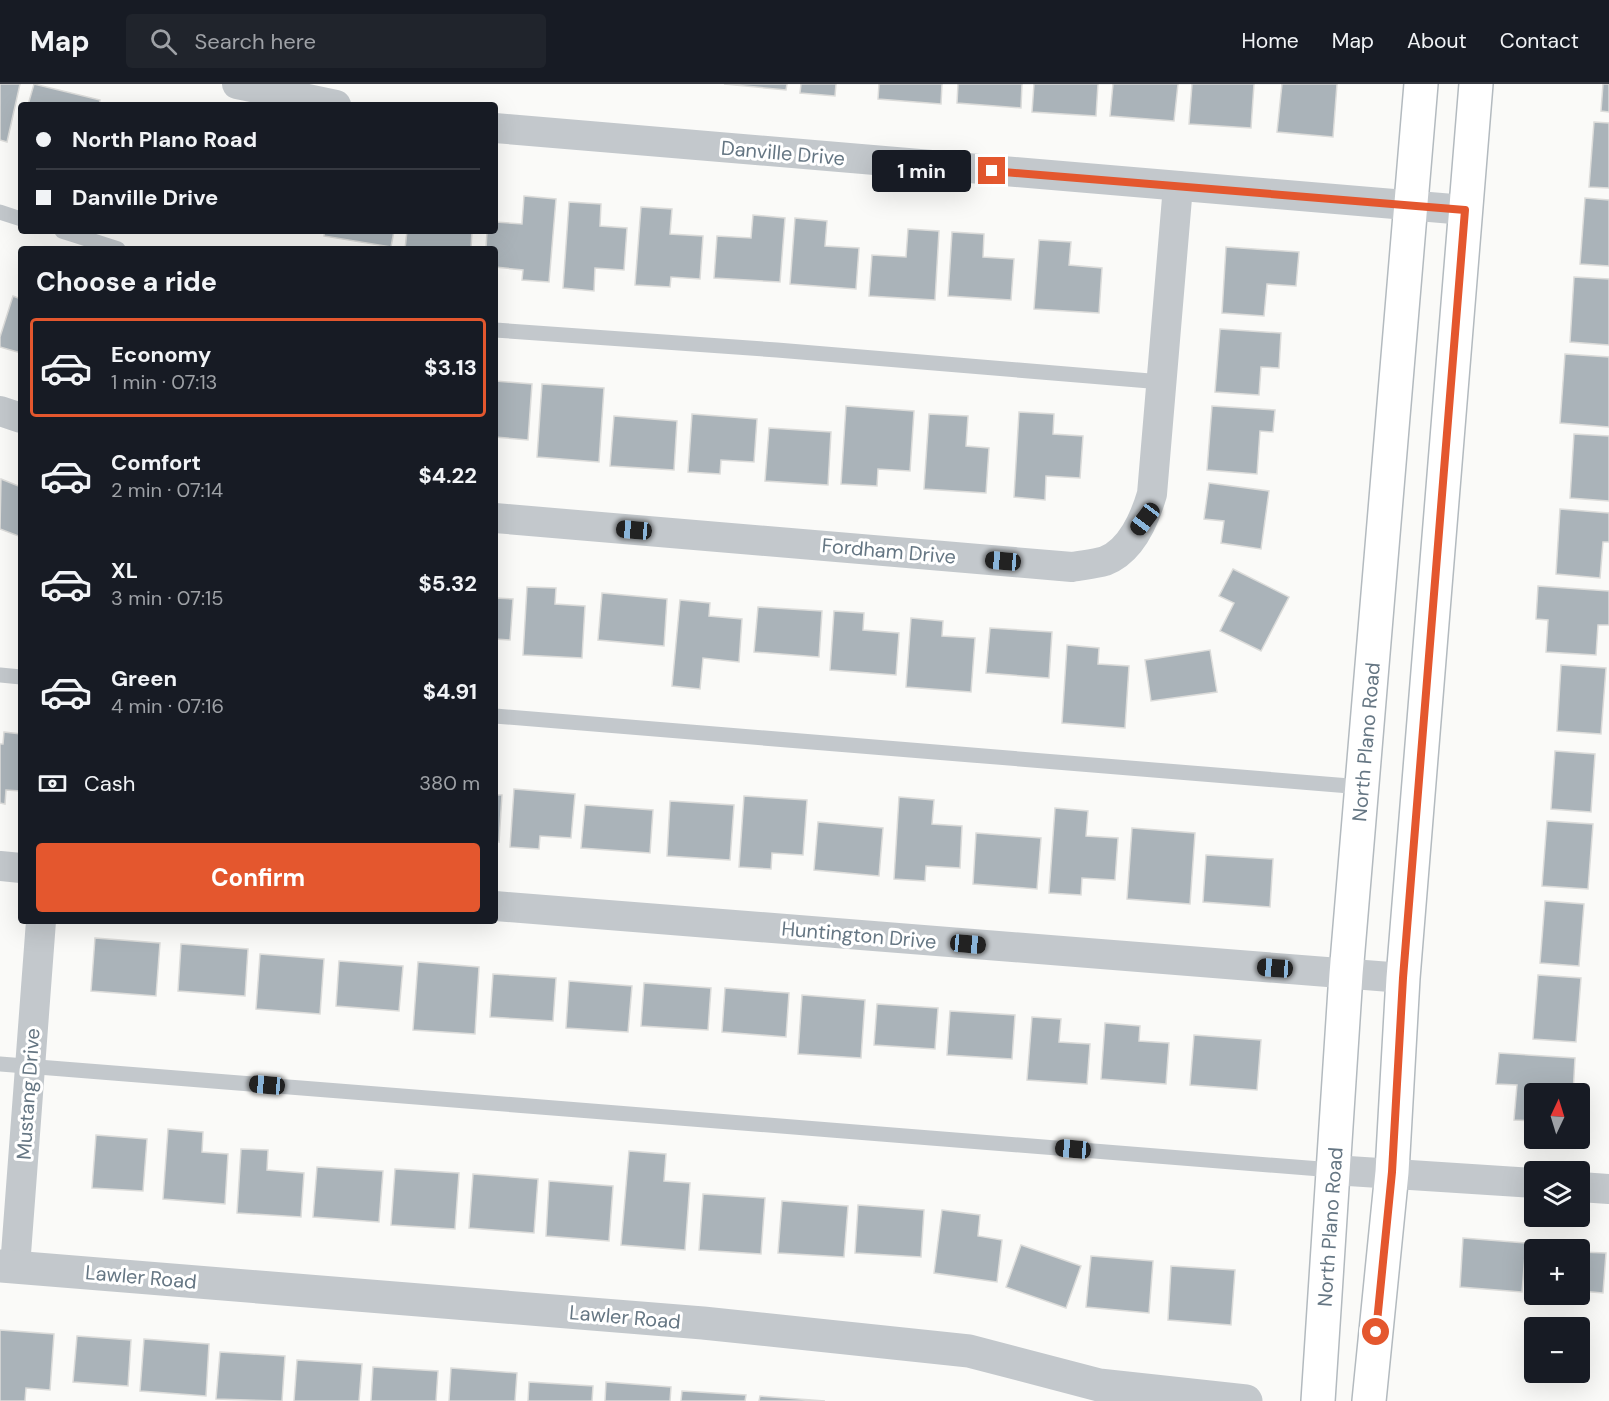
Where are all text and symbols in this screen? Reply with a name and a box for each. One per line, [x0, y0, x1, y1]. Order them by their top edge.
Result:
search box [126, 14, 546, 68]
text: Map [30, 23, 90, 60]
icon: search [147, 25, 180, 58]
text: Search here [195, 27, 316, 56]
text: Home [1241, 27, 1299, 55]
text: Map [1332, 27, 1374, 55]
text: About [1407, 27, 1467, 55]
text: Contact [1500, 27, 1579, 55]
text: North Plano Road [72, 125, 257, 154]
street label: Danville Drive [720, 135, 846, 171]
callout: 1 min [872, 150, 971, 192]
route end [978, 157, 1005, 184]
text: 1 min [897, 158, 946, 184]
text: Danville Drive [72, 183, 218, 212]
text: Choose a ride [36, 264, 217, 299]
text: Economy [111, 340, 211, 369]
icon: car [39, 341, 93, 395]
text: $3.13 [424, 353, 477, 382]
text: 1 min · 07:13 [111, 369, 217, 395]
text: Comfort [111, 448, 201, 477]
icon: car [39, 449, 93, 503]
text: $4.22 [418, 461, 477, 490]
text: 2 min · 07:14 [111, 477, 223, 503]
car [1127, 499, 1163, 539]
car [615, 519, 653, 541]
street label: Fordham Drive [821, 532, 957, 570]
car [984, 550, 1022, 572]
text: XL [111, 556, 138, 585]
icon: car [39, 557, 93, 611]
text: $5.32 [419, 569, 477, 598]
text: 3 min · 07:15 [111, 585, 223, 611]
street label: North Plano Road [1346, 661, 1386, 823]
text: Green [111, 664, 177, 693]
icon: car [39, 665, 93, 719]
text: $4.91 [423, 677, 477, 706]
text: 4 min · 07:16 [111, 693, 224, 719]
icon: cash [36, 767, 69, 800]
text: Cash [84, 769, 135, 798]
text: 380 m [419, 770, 480, 796]
button: Confirm [36, 843, 480, 912]
street label: Huntington Drive [780, 915, 938, 955]
car [949, 933, 987, 955]
car [1256, 958, 1294, 978]
street label: Mustang Drive [10, 1027, 46, 1161]
car [248, 1074, 286, 1096]
north arrow [1524, 1083, 1590, 1149]
map controls [1524, 1083, 1590, 1383]
car [1054, 1138, 1092, 1160]
street label: North Plano Road [1311, 1146, 1349, 1308]
button: layers [1524, 1161, 1590, 1227]
button: + [1524, 1239, 1590, 1305]
street label: Lawler Road [84, 1259, 198, 1295]
street label: Lawler Road [568, 1299, 682, 1335]
button: − [1524, 1317, 1590, 1383]
route start [1362, 1318, 1389, 1345]

